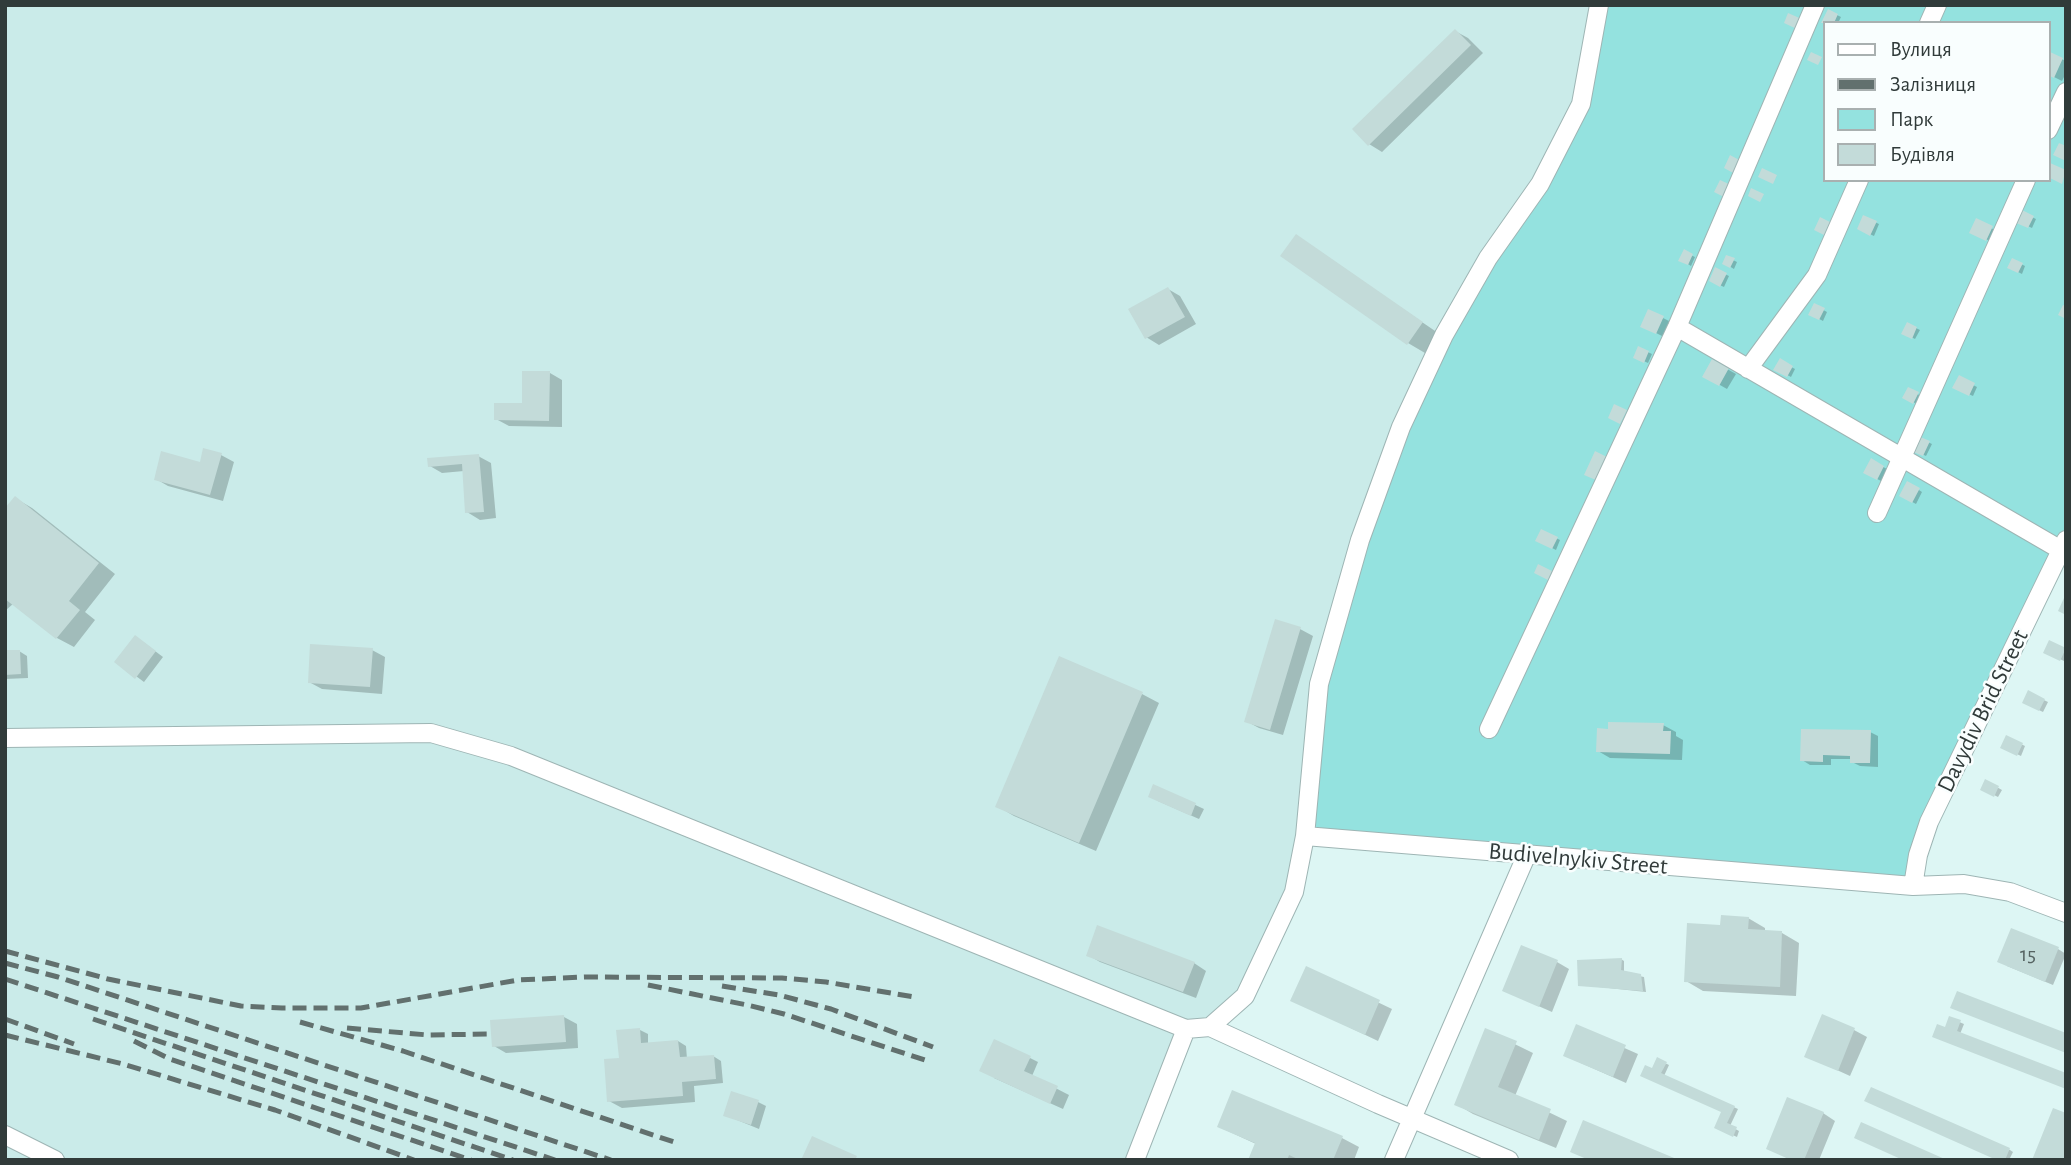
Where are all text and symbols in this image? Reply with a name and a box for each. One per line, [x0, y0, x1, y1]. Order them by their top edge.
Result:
legend [1822, 21, 2050, 182]
text: Вулиця [1890, 39, 1952, 60]
text: Залізниця [1890, 74, 1976, 95]
text: Парк [1890, 109, 1933, 130]
text: Будівля [1890, 144, 1955, 165]
street label: Davydiv Brid Street [1931, 625, 2035, 797]
street label: Budivelnykiv Street [1487, 837, 1669, 881]
house number: 15 [2020, 942, 2036, 968]

